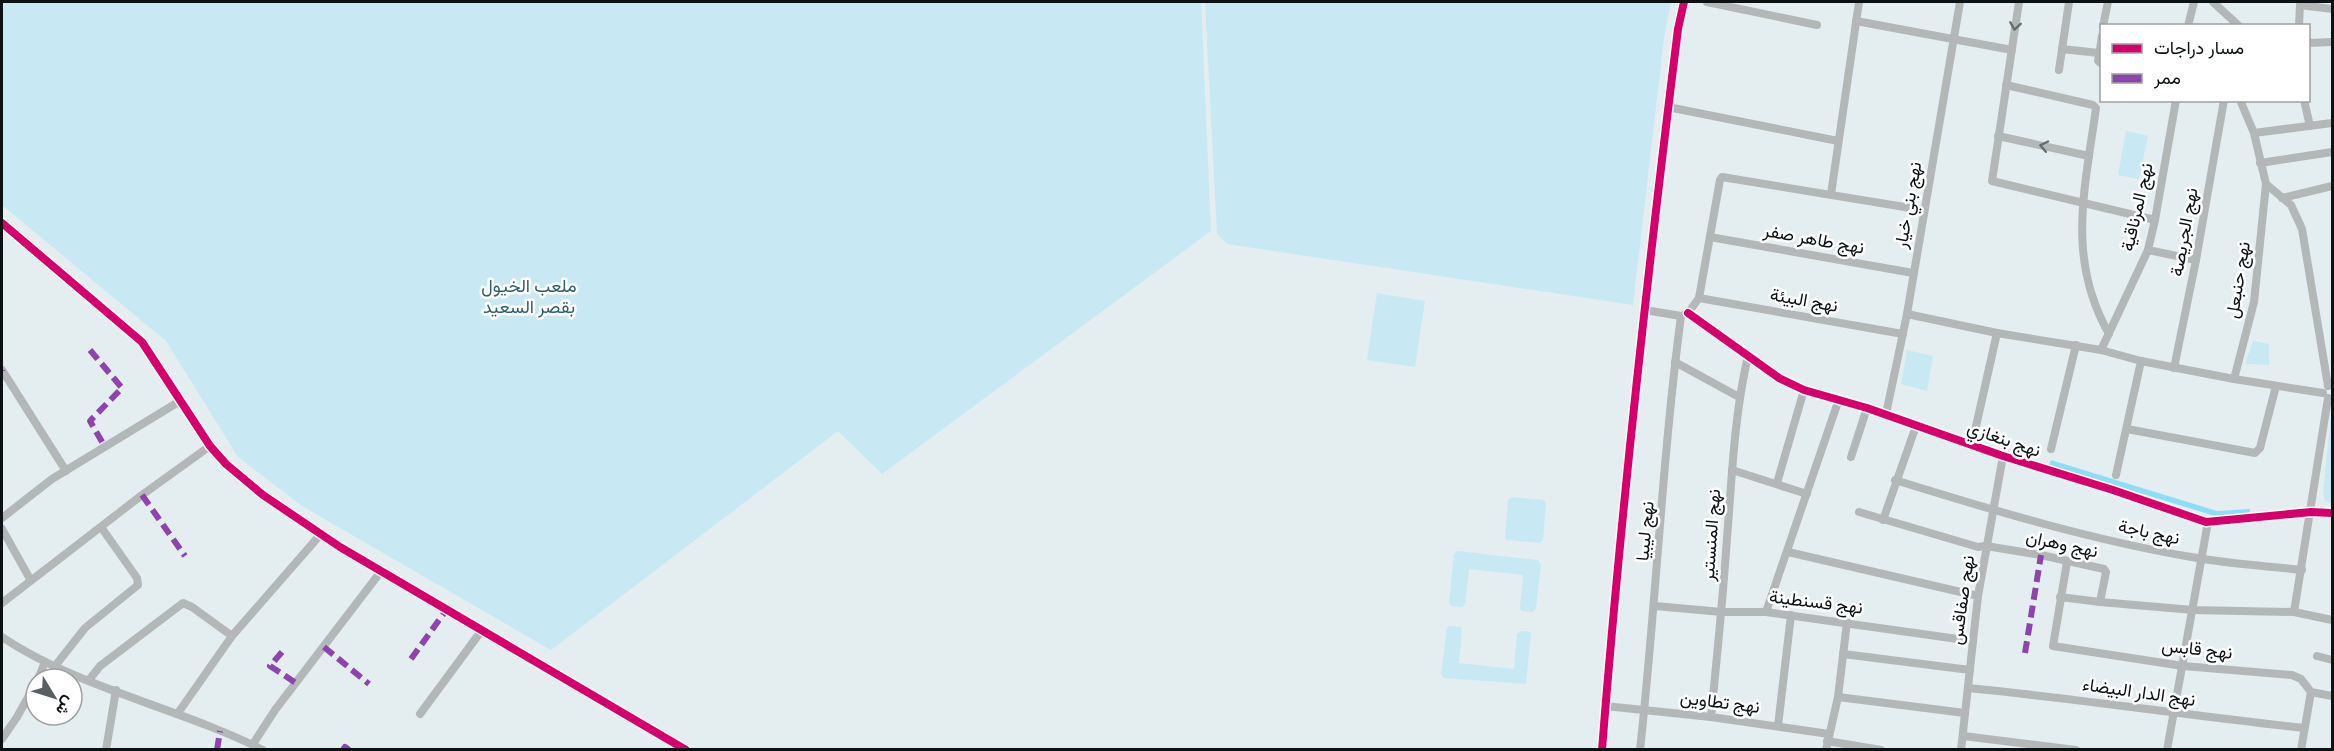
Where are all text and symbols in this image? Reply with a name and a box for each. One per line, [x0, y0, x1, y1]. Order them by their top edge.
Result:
one-way arrow [2010, 21, 2022, 30]
legend [2100, 24, 2310, 102]
text: مسار دراجات [2154, 37, 2244, 59]
text: ممر [2153, 67, 2181, 89]
one-way arrow [2039, 140, 2049, 153]
street label: نهج بني خيار [1889, 160, 1930, 252]
street label: نهج المرناقية [2116, 161, 2159, 254]
street label: نهج الجريصة [2165, 186, 2204, 278]
street label: نهج طاهر صفر [1761, 219, 1866, 260]
street label: نهج حنبعل [2221, 240, 2256, 320]
park label: ملعب الخيول بقصر السعيد [481, 275, 577, 318]
street label: نهج البيئة [1768, 283, 1840, 318]
street label: نهج بنغازي [1963, 416, 2044, 466]
street label: نهج المنستير [1697, 488, 1726, 583]
street label: نهج ليبيا [1631, 500, 1660, 562]
street label: نهج باجة [2116, 515, 2182, 550]
street label: نهج وهران [2024, 526, 2100, 563]
street label: نهج صفاقس [1945, 554, 1980, 646]
street label: نهج قسنطينة [1768, 585, 1864, 620]
street label: نهج قابس [2160, 634, 2234, 665]
north arrow [24, 667, 84, 727]
street label: نهج الدار البيضاء [2081, 673, 2197, 712]
street label: نهج تطاوين [1679, 686, 1761, 719]
text: ش [52, 692, 79, 719]

